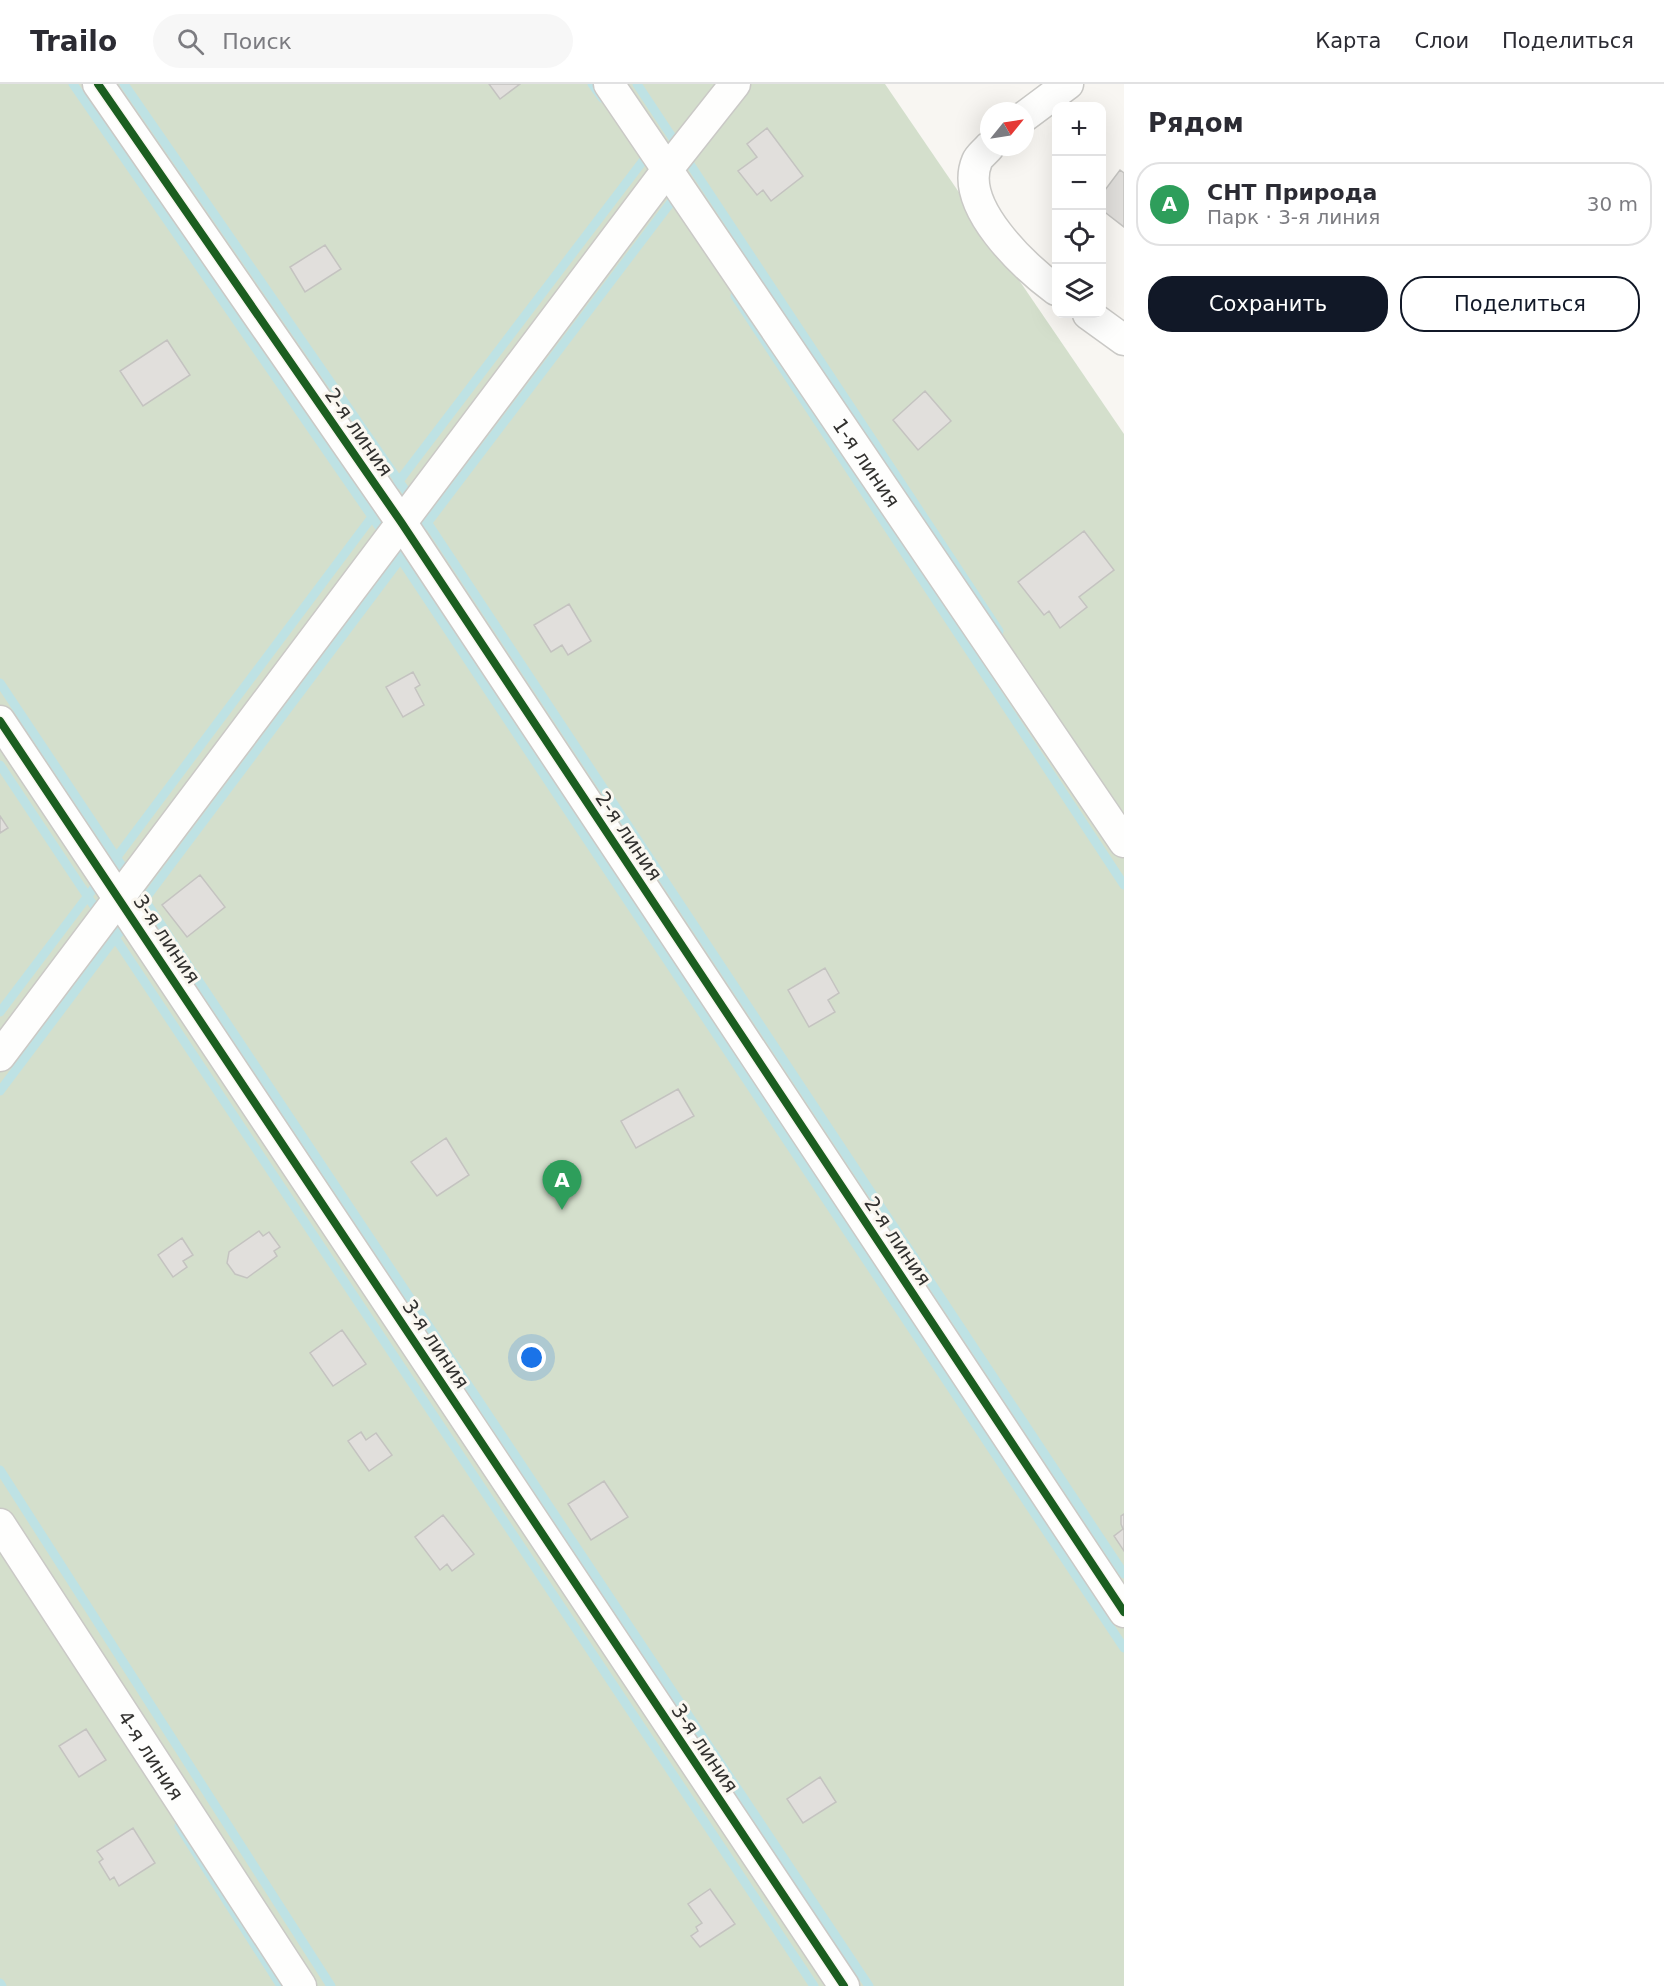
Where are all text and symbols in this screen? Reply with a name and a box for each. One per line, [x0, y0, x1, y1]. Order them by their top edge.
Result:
search box [153, 14, 573, 68]
text: Trailo [30, 25, 117, 58]
icon: search [174, 25, 207, 58]
text: Поиск [222, 29, 292, 54]
text: Карта [1315, 29, 1381, 53]
text: Слои [1414, 29, 1469, 53]
text: Поделиться [1502, 29, 1634, 53]
north arrow [980, 102, 1034, 156]
map controls [1052, 102, 1106, 318]
button: + [1052, 102, 1106, 156]
text: Рядом [1148, 108, 1244, 138]
button: − [1052, 156, 1106, 210]
text: СНТ Природа [1207, 180, 1377, 205]
text: A [1162, 192, 1177, 216]
text: 30 m [1587, 192, 1638, 216]
text: Парк · 3-я линия [1207, 205, 1380, 229]
button: locate [1052, 210, 1106, 264]
button: layers [1052, 264, 1106, 318]
button: Сохранить [1148, 276, 1388, 332]
button: Поделиться [1400, 276, 1640, 332]
street label: 2-я линия [320, 383, 398, 481]
street label: 1-я линия [828, 414, 905, 512]
street label: 2-я линия [590, 787, 668, 885]
street label: 3-я линия [128, 890, 206, 988]
pin: A [542, 1160, 582, 1210]
street label: 2-я линия [859, 1192, 937, 1290]
street label: 3-я линия [397, 1295, 475, 1393]
your location [517, 1343, 546, 1372]
street label: 3-я линия [666, 1699, 744, 1797]
street label: 4-я линия [113, 1706, 189, 1805]

